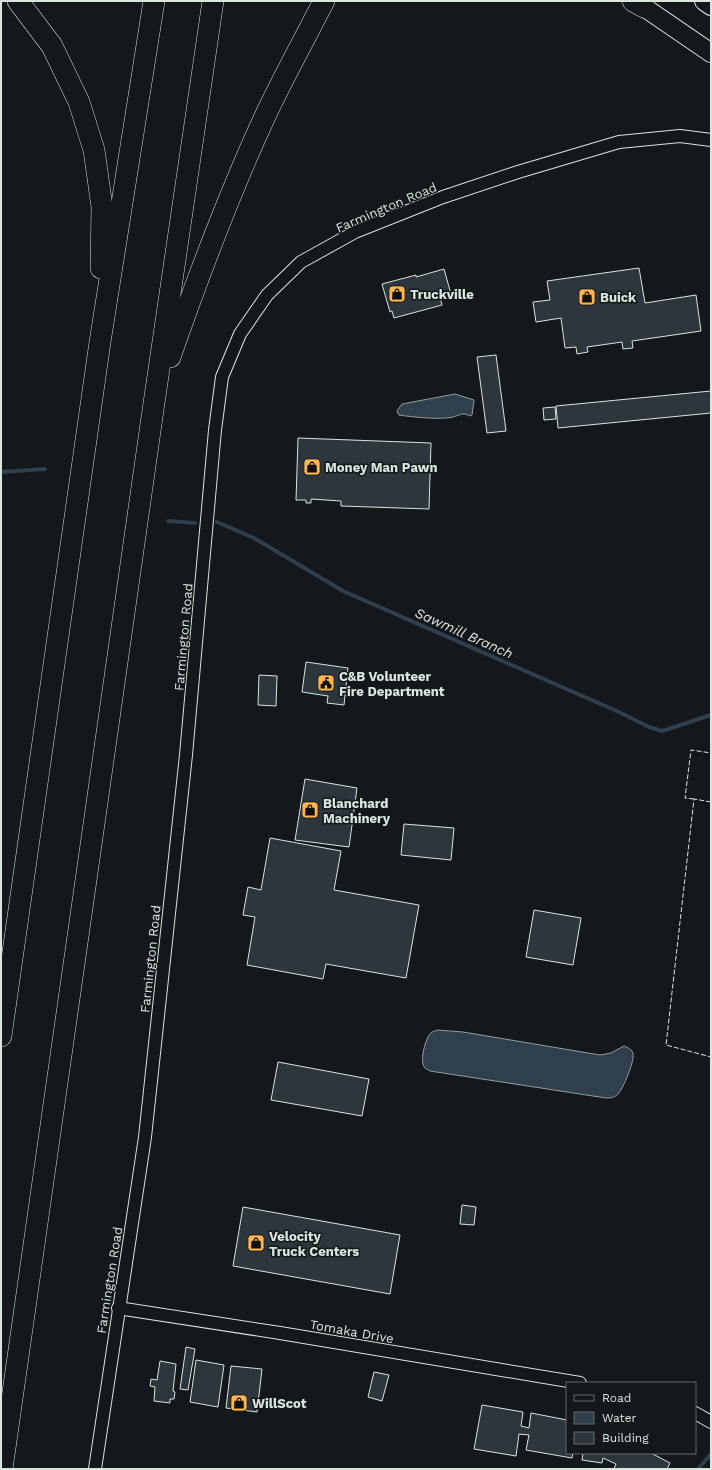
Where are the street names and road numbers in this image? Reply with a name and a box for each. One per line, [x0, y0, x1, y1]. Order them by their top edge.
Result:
street label: Farmington Road [333, 179, 439, 236]
street label: Farmington Road [171, 582, 196, 692]
street label: Farmington Road [137, 904, 164, 1014]
street label: Farmington Road [94, 1225, 125, 1335]
street label: Tomaka Drive [309, 1317, 395, 1346]

